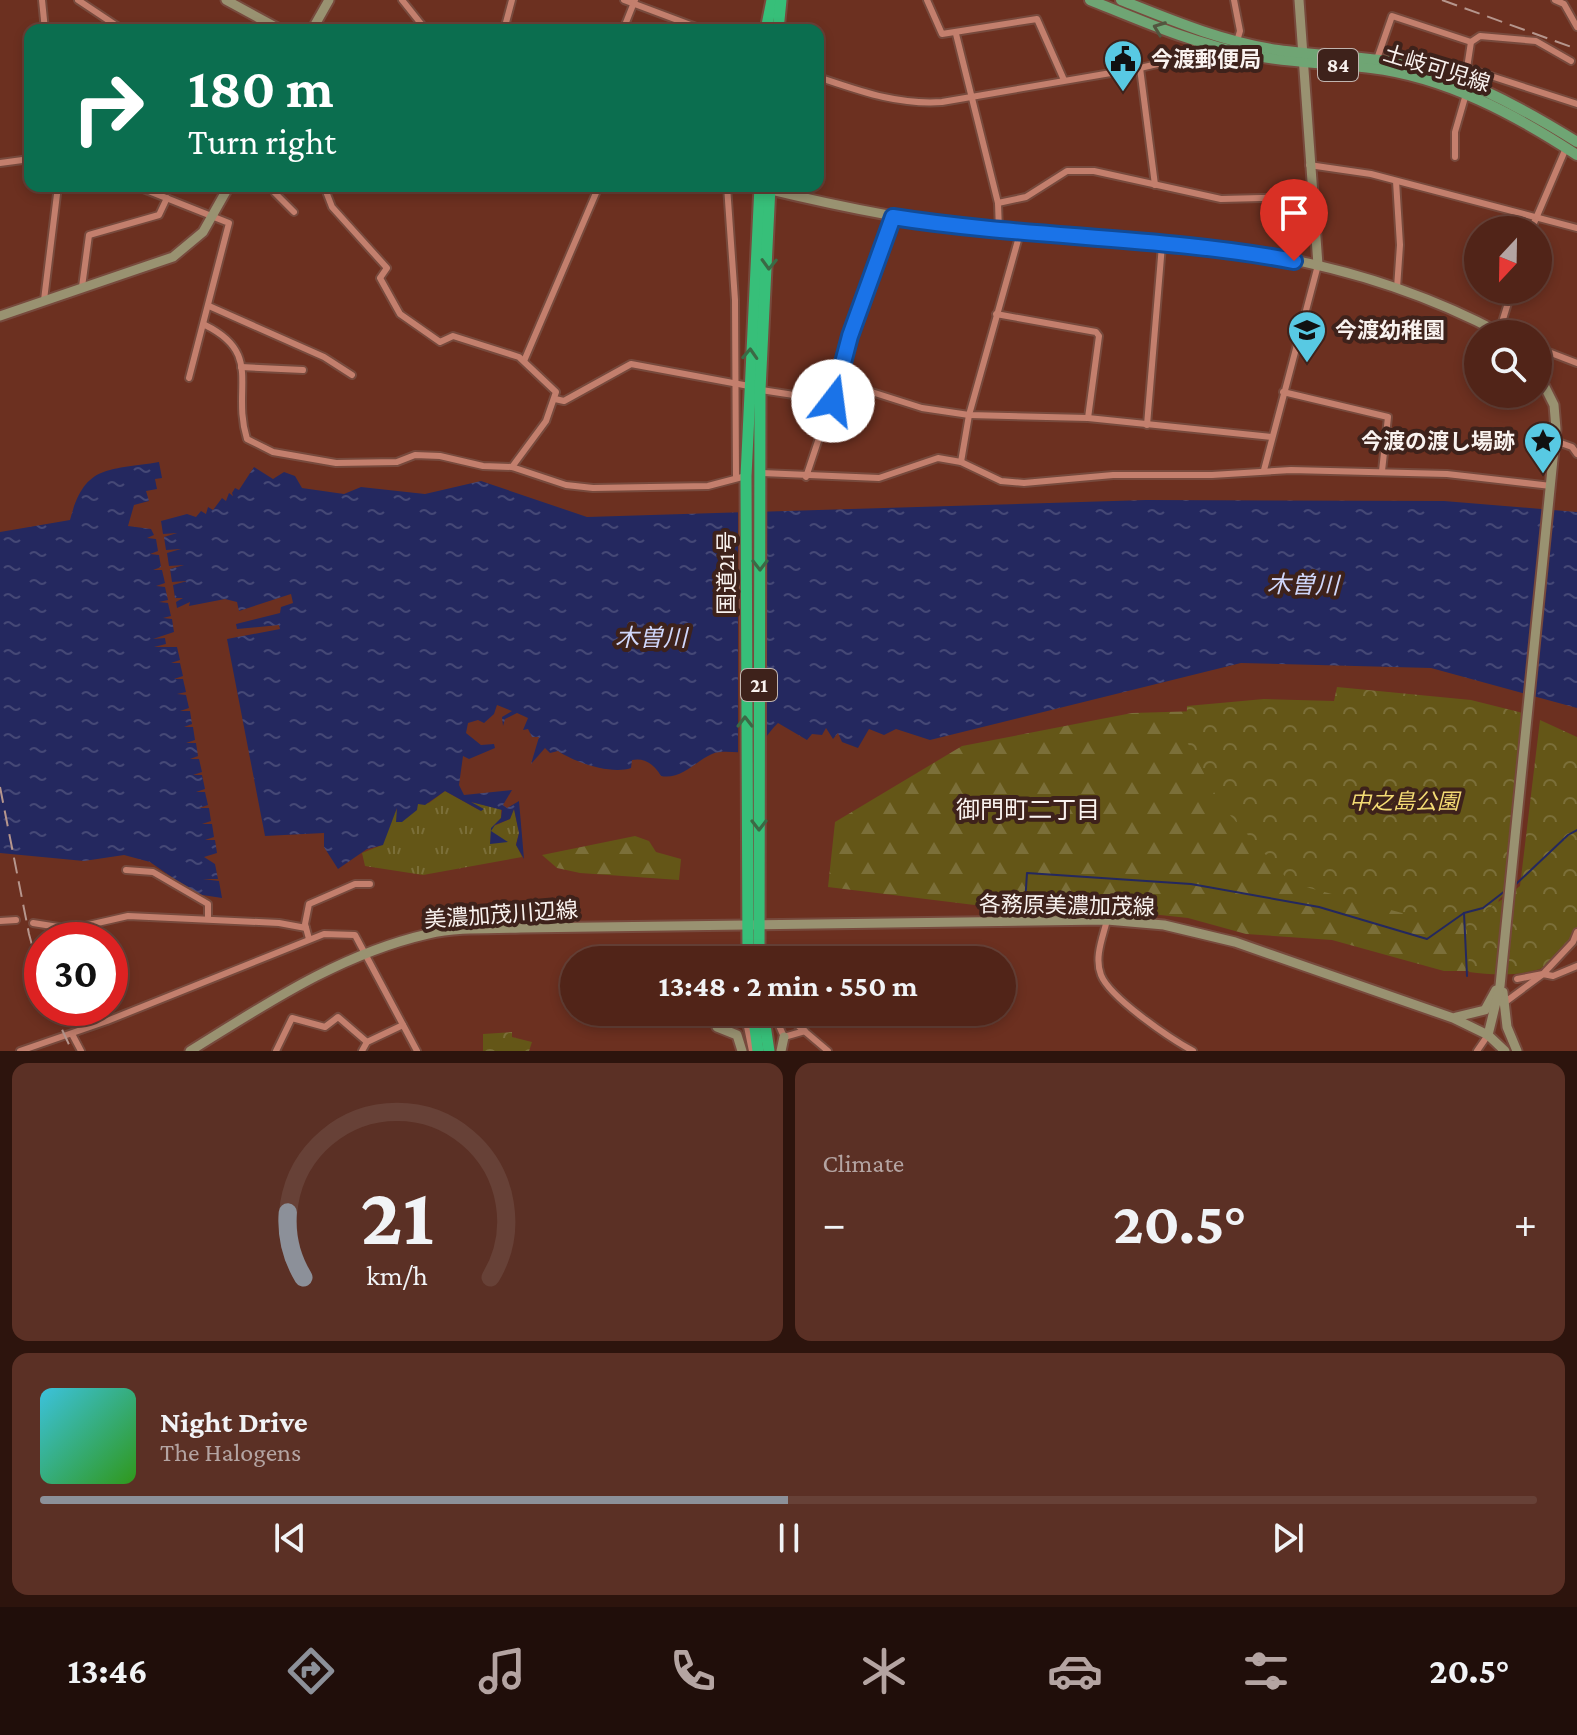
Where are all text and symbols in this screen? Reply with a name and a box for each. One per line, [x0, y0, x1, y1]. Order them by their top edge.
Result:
one-way arrow [1153, 21, 1167, 38]
public building icon: 今渡郵便局 [1102, 38, 1144, 93]
street label: 土岐可児線 [1381, 40, 1493, 97]
place label: 今渡郵便局 [1151, 47, 1261, 72]
road number: 84 [1318, 49, 1358, 81]
icon: right [56, 56, 160, 160]
text: 180 m [188, 57, 334, 119]
text: Turn right [188, 122, 336, 162]
pin [1260, 179, 1328, 261]
icon: arrive [1272, 191, 1316, 235]
north arrow [1464, 216, 1552, 304]
map controls [1464, 216, 1552, 408]
one-way arrow [760, 258, 777, 271]
school or university icon: 今渡幼稚園 [1286, 309, 1328, 364]
place label: 今渡幼稚園 [1335, 318, 1445, 343]
button: search [1464, 320, 1552, 408]
one-way arrow [742, 347, 759, 360]
position arrow [791, 359, 875, 443]
place icon: 今渡の渡し場跡 [1522, 420, 1564, 475]
place label: 今渡の渡し場跡 [1361, 429, 1515, 454]
street label: 国道21号 [714, 531, 739, 615]
one-way arrow [751, 559, 769, 572]
water label: 木曽川 [1267, 570, 1342, 599]
water label: 木曽川 [615, 624, 690, 651]
road number: 21 [741, 669, 777, 701]
one-way arrow [737, 715, 754, 728]
park label: 中之島公園 [1349, 789, 1462, 814]
district label: 御門町二丁目 [956, 796, 1100, 823]
one-way arrow [750, 819, 768, 832]
street label: 各務原美濃加茂線 [979, 891, 1155, 920]
street label: 美濃加茂川辺線 [423, 897, 579, 932]
speed limit sign: 30 [24, 922, 128, 1026]
text: 13:48 · 2 min · 550 m [658, 969, 918, 1002]
text: Climate [823, 1149, 904, 1178]
text: 21 [360, 1169, 434, 1262]
text: 20.5° [1113, 1189, 1247, 1256]
text: − [823, 1199, 846, 1247]
text: + [1514, 1199, 1537, 1247]
text: km/h [366, 1259, 428, 1291]
text: Night Drive [160, 1405, 308, 1438]
text: The Halogens [160, 1438, 301, 1467]
icon: previous [268, 1516, 312, 1560]
icon: pause [767, 1516, 811, 1560]
icon: next [1266, 1516, 1310, 1560]
icon: directions [283, 1643, 339, 1699]
icon: music [474, 1643, 530, 1699]
icon: phone [665, 1643, 721, 1699]
icon: climate [856, 1643, 912, 1699]
icon: car [1047, 1643, 1103, 1699]
icon: filters [1238, 1643, 1294, 1699]
text: 13:46 [68, 1651, 148, 1691]
text: 20.5° [1429, 1651, 1509, 1691]

